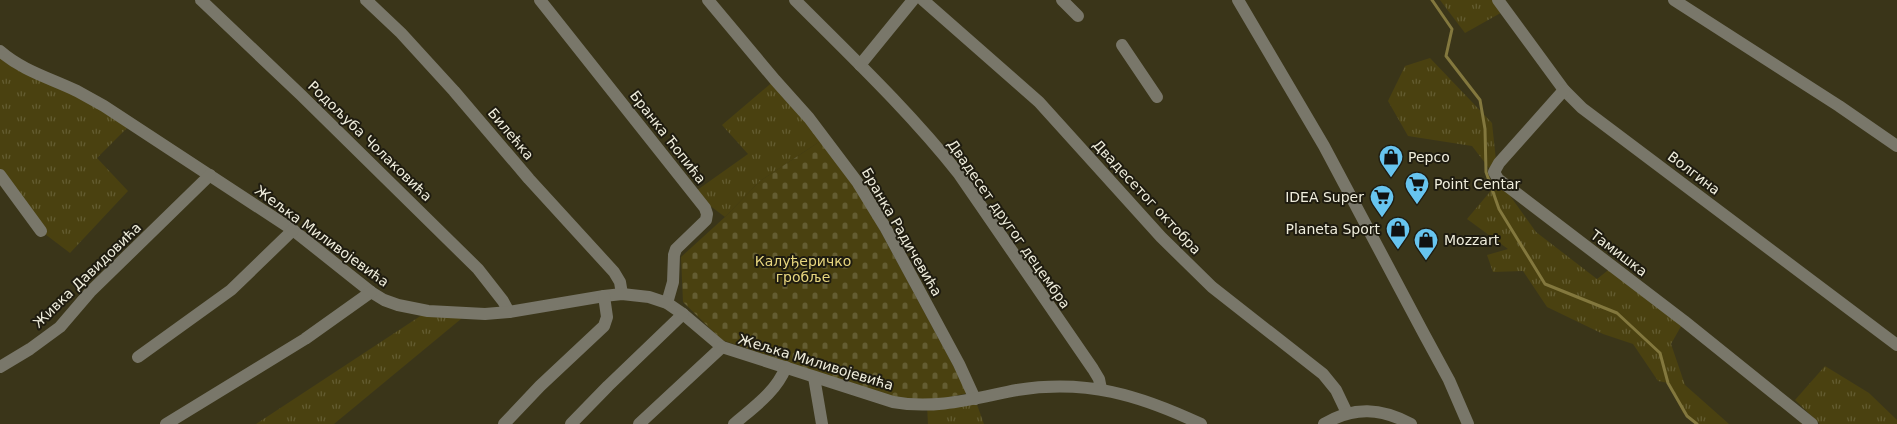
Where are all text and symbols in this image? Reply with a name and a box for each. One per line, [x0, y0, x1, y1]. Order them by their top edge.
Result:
street label: Родољуба Чолаковића [305, 78, 435, 204]
street label: Бранка Ћопића [627, 87, 709, 187]
street label: Билећка [485, 105, 537, 163]
street label: Двадесет другог децембра [944, 136, 1074, 312]
street label: Двадесетог октобра [1090, 136, 1204, 258]
shop icon: Pepco [1378, 144, 1404, 178]
street label: Волгина [1665, 148, 1723, 198]
place label: Pepco [1408, 149, 1450, 165]
street label: Бранка Радичевића [859, 165, 945, 299]
supermarket icon: Point Centar [1404, 171, 1430, 205]
place label: Point Centar [1434, 176, 1521, 192]
street label: Жељка Миливојевића [252, 182, 392, 290]
supermarket icon: IDEA Super [1369, 184, 1395, 218]
place label: IDEA Super [1285, 189, 1364, 205]
shop icon: Planeta Sport [1385, 216, 1411, 250]
street label: Живка Давидовића [30, 219, 144, 331]
place label: Planeta Sport [1286, 221, 1381, 237]
street label: Тамишка [1587, 226, 1650, 279]
shop icon: Mozzart [1413, 227, 1439, 261]
place label: Mozzart [1444, 232, 1500, 248]
park label: Калуђеричко гробље [755, 253, 851, 285]
street label: Жељка Миливојевића [736, 331, 896, 393]

